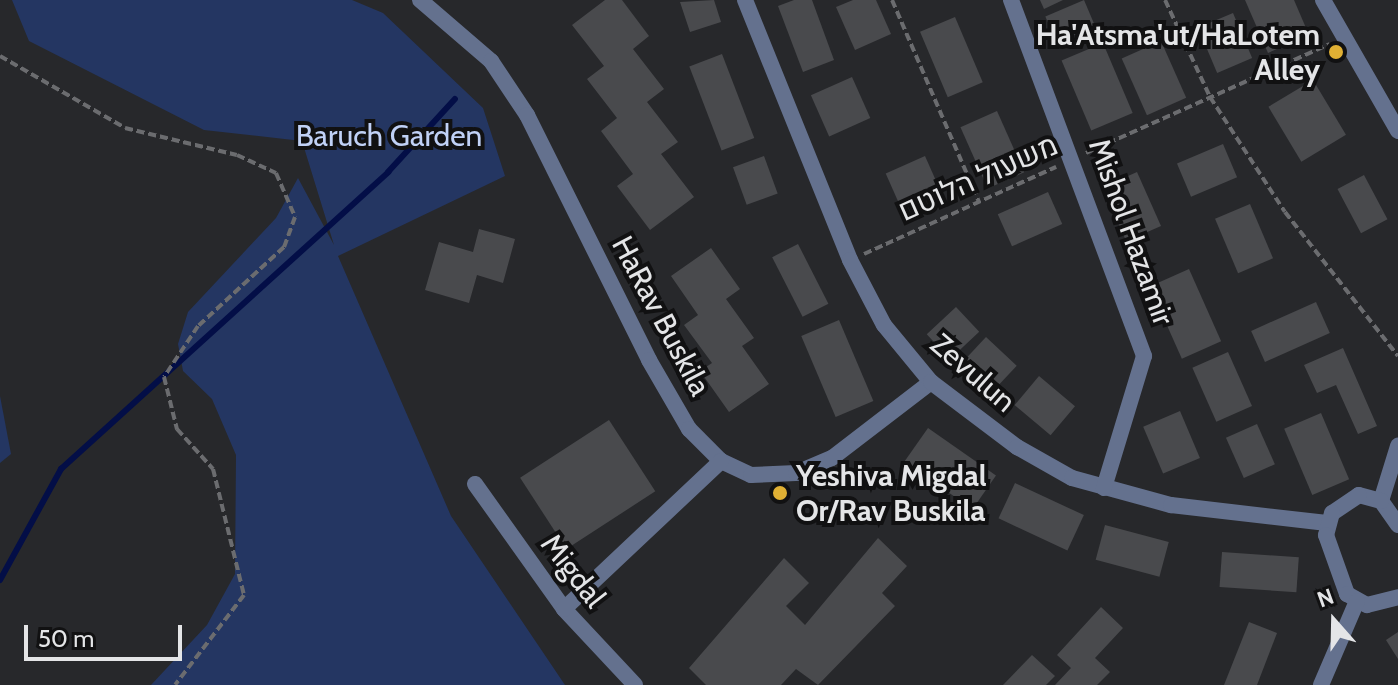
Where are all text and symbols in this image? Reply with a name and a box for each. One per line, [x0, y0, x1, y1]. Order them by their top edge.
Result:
place label: Ha'Atsma'ut/HaLotem Alley [1036, 17, 1320, 88]
marker: Ha'Atsma'ut/HaLotem Alley [1327, 43, 1345, 61]
park label: Baruch Garden [296, 118, 482, 154]
street label: משעול הלוטם [893, 127, 1063, 229]
street label: Mishol Hazamir [1081, 134, 1181, 330]
street label: HaRav Buskila [604, 230, 718, 402]
street label: Zevulun [923, 326, 1023, 420]
place label: Yeshiva Migdal Or/Rav Buskila [796, 458, 987, 528]
marker: Yeshiva Migdal Or/Rav Buskila [771, 484, 789, 502]
street label: Migdal [533, 527, 613, 615]
north arrow [1294, 581, 1374, 661]
text: N [1314, 583, 1338, 613]
scale bar [28, 609, 186, 659]
text: 50 m [38, 624, 94, 653]

